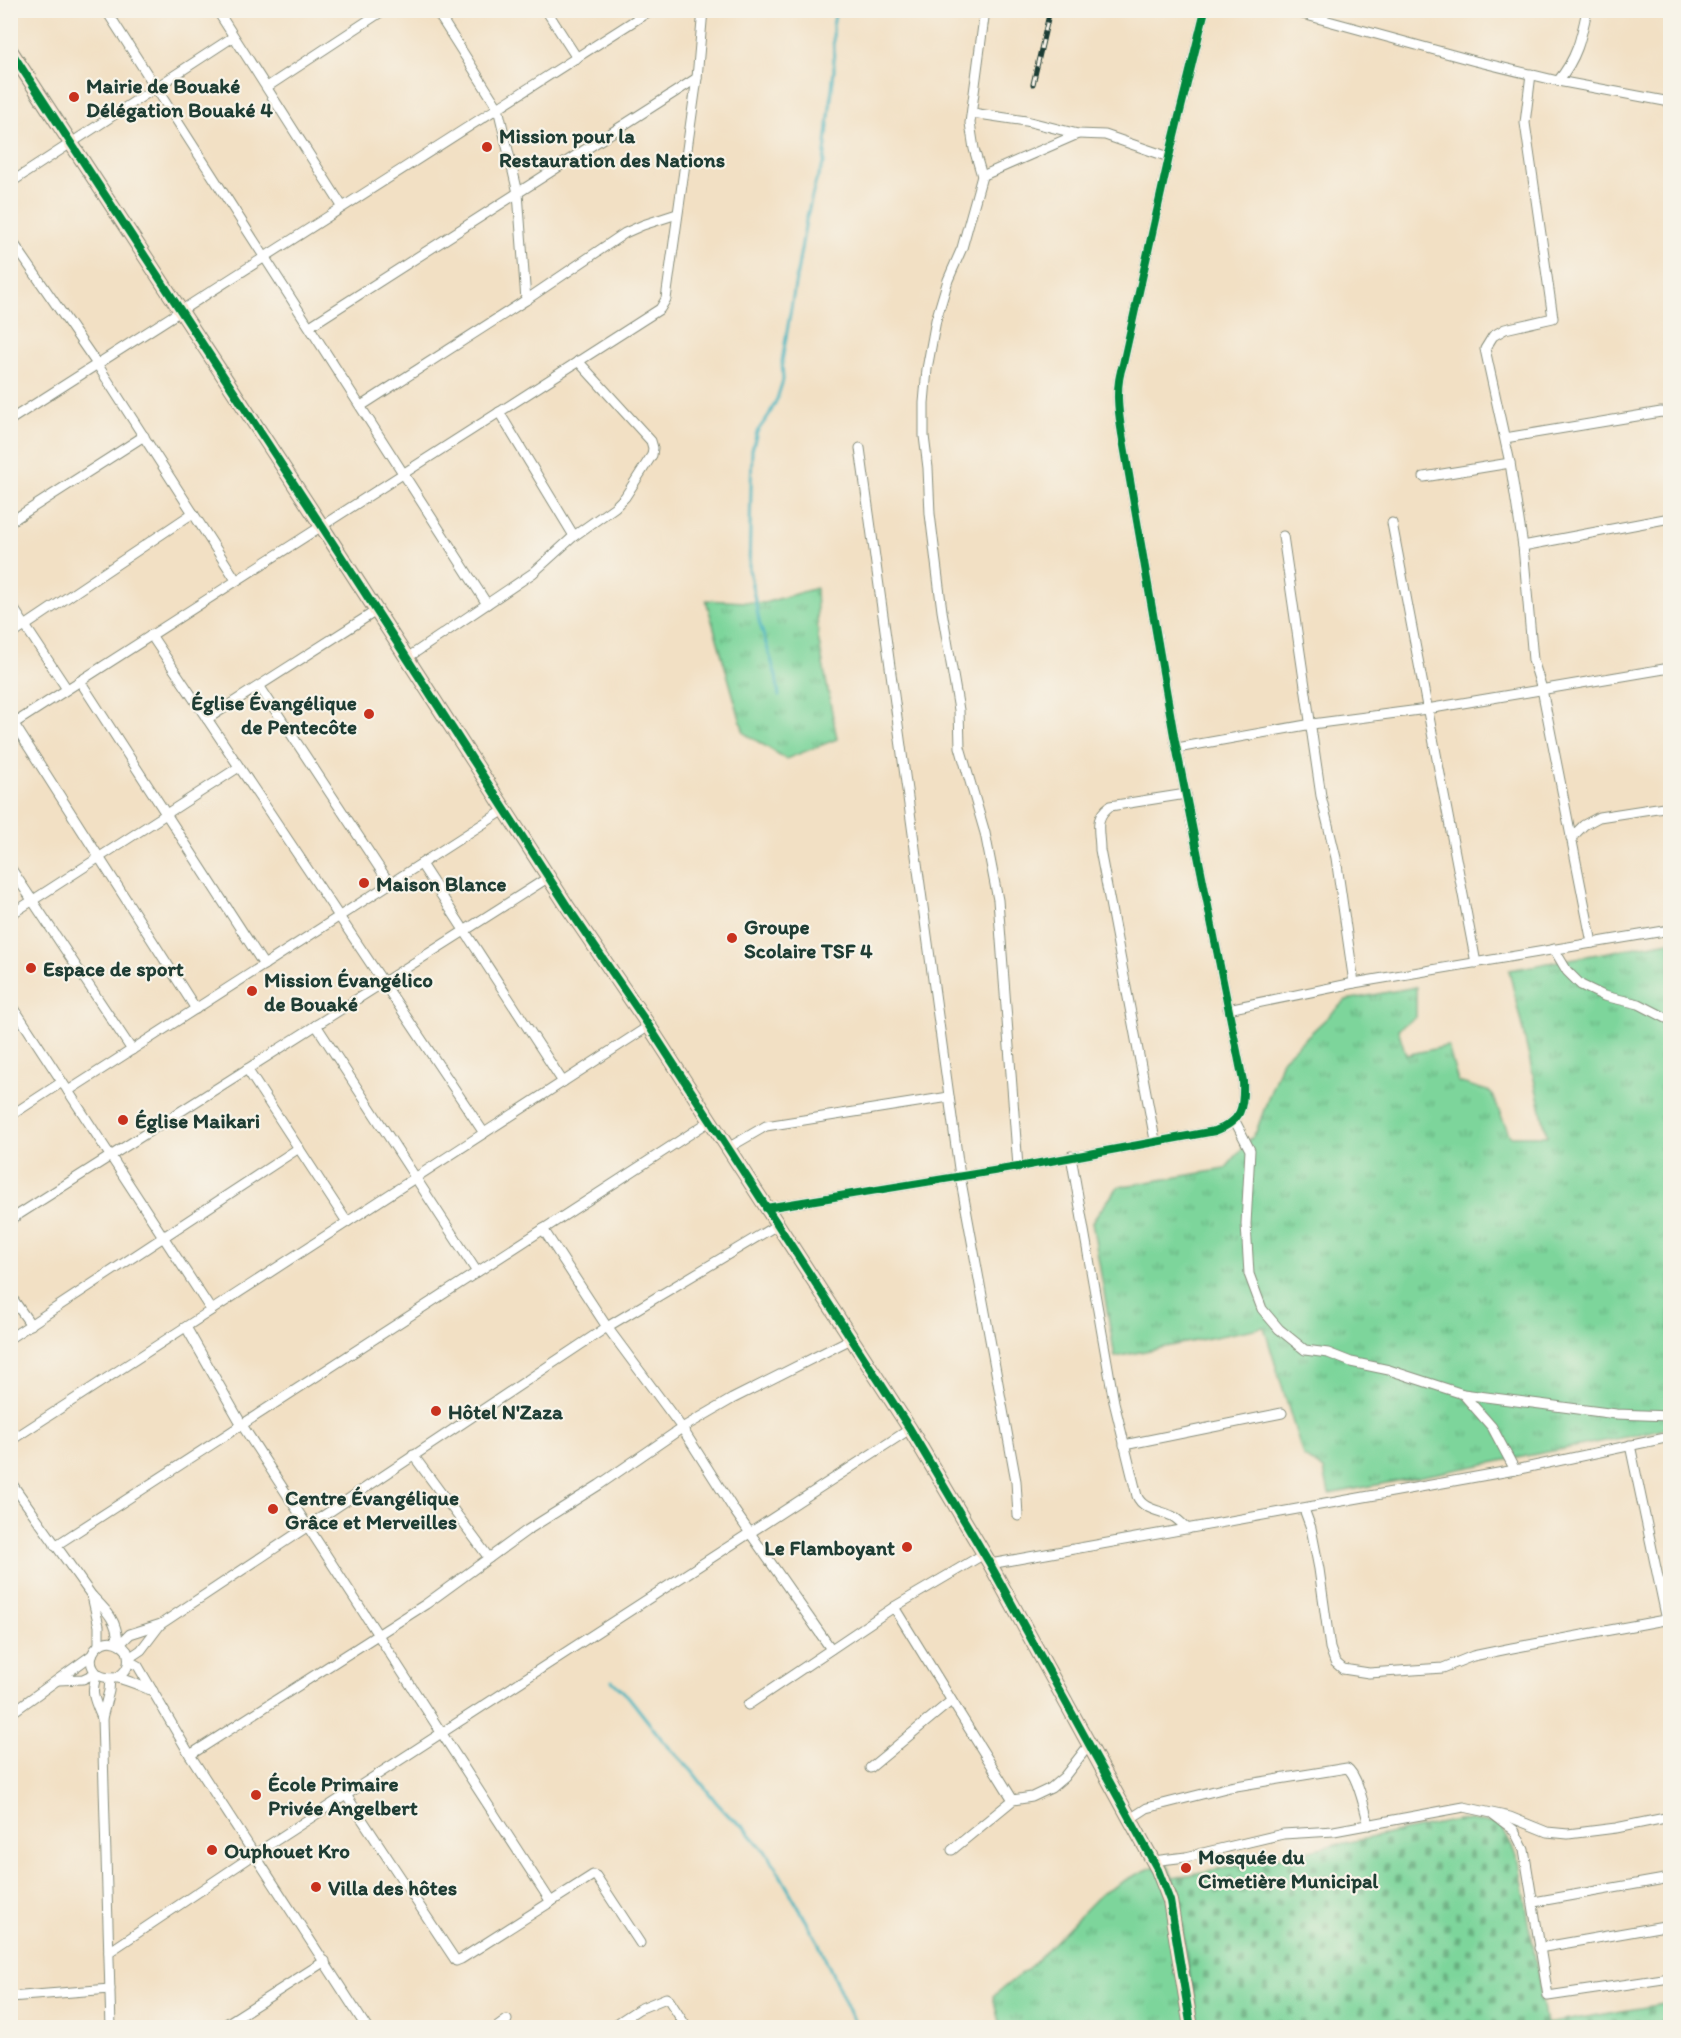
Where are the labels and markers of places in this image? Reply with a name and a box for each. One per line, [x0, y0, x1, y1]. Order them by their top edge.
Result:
place label: Mairie de Bouaké Délégation Bouaké 4 [86, 73, 273, 123]
marker: Mairie de Bouaké Délégation Bouaké 4 [67, 90, 81, 104]
place label: Mission pour la Restauration des Nations [499, 123, 725, 172]
marker: Mission pour la Restauration des Nations [480, 140, 494, 154]
place label: Église Évangélique de Pentecôte [191, 690, 357, 739]
marker: Église Évangélique de Pentecôte [362, 707, 376, 721]
place label: Maison Blance [376, 871, 507, 896]
marker: Maison Blance [357, 876, 371, 890]
place label: Groupe Scolaire TSF 4 [744, 914, 873, 963]
marker: Groupe Scolaire TSF 4 [725, 931, 739, 945]
place label: Espace de sport [43, 956, 184, 982]
marker: Espace de sport [24, 961, 38, 975]
place label: Mission Évangélico de Bouaké [264, 967, 433, 1016]
marker: Mission Évangélico de Bouaké [245, 984, 259, 998]
place label: Église Maikari [135, 1108, 260, 1134]
marker: Église Maikari [116, 1113, 130, 1127]
place label: Hôtel N'Zaza [448, 1399, 564, 1424]
marker: Hôtel N'Zaza [429, 1404, 443, 1418]
place label: Centre Évangélique Grâce et Merveilles [285, 1485, 459, 1534]
marker: Centre Évangélique Grâce et Merveilles [266, 1502, 280, 1516]
place label: Le Flamboyant [764, 1535, 895, 1561]
marker: Le Flamboyant [900, 1540, 914, 1554]
place label: École Primaire Privée Angelbert [268, 1771, 418, 1821]
marker: École Primaire Privée Angelbert [249, 1788, 263, 1802]
place label: Ouphouet Kro [224, 1838, 350, 1864]
marker: Ouphouet Kro [205, 1843, 219, 1857]
place label: Mosquée du Cimetière Municipal [1198, 1844, 1379, 1894]
marker: Mosquée du Cimetière Municipal [1179, 1861, 1193, 1875]
place label: Villa des hôtes [328, 1875, 457, 1900]
marker: Villa des hôtes [309, 1880, 323, 1894]

